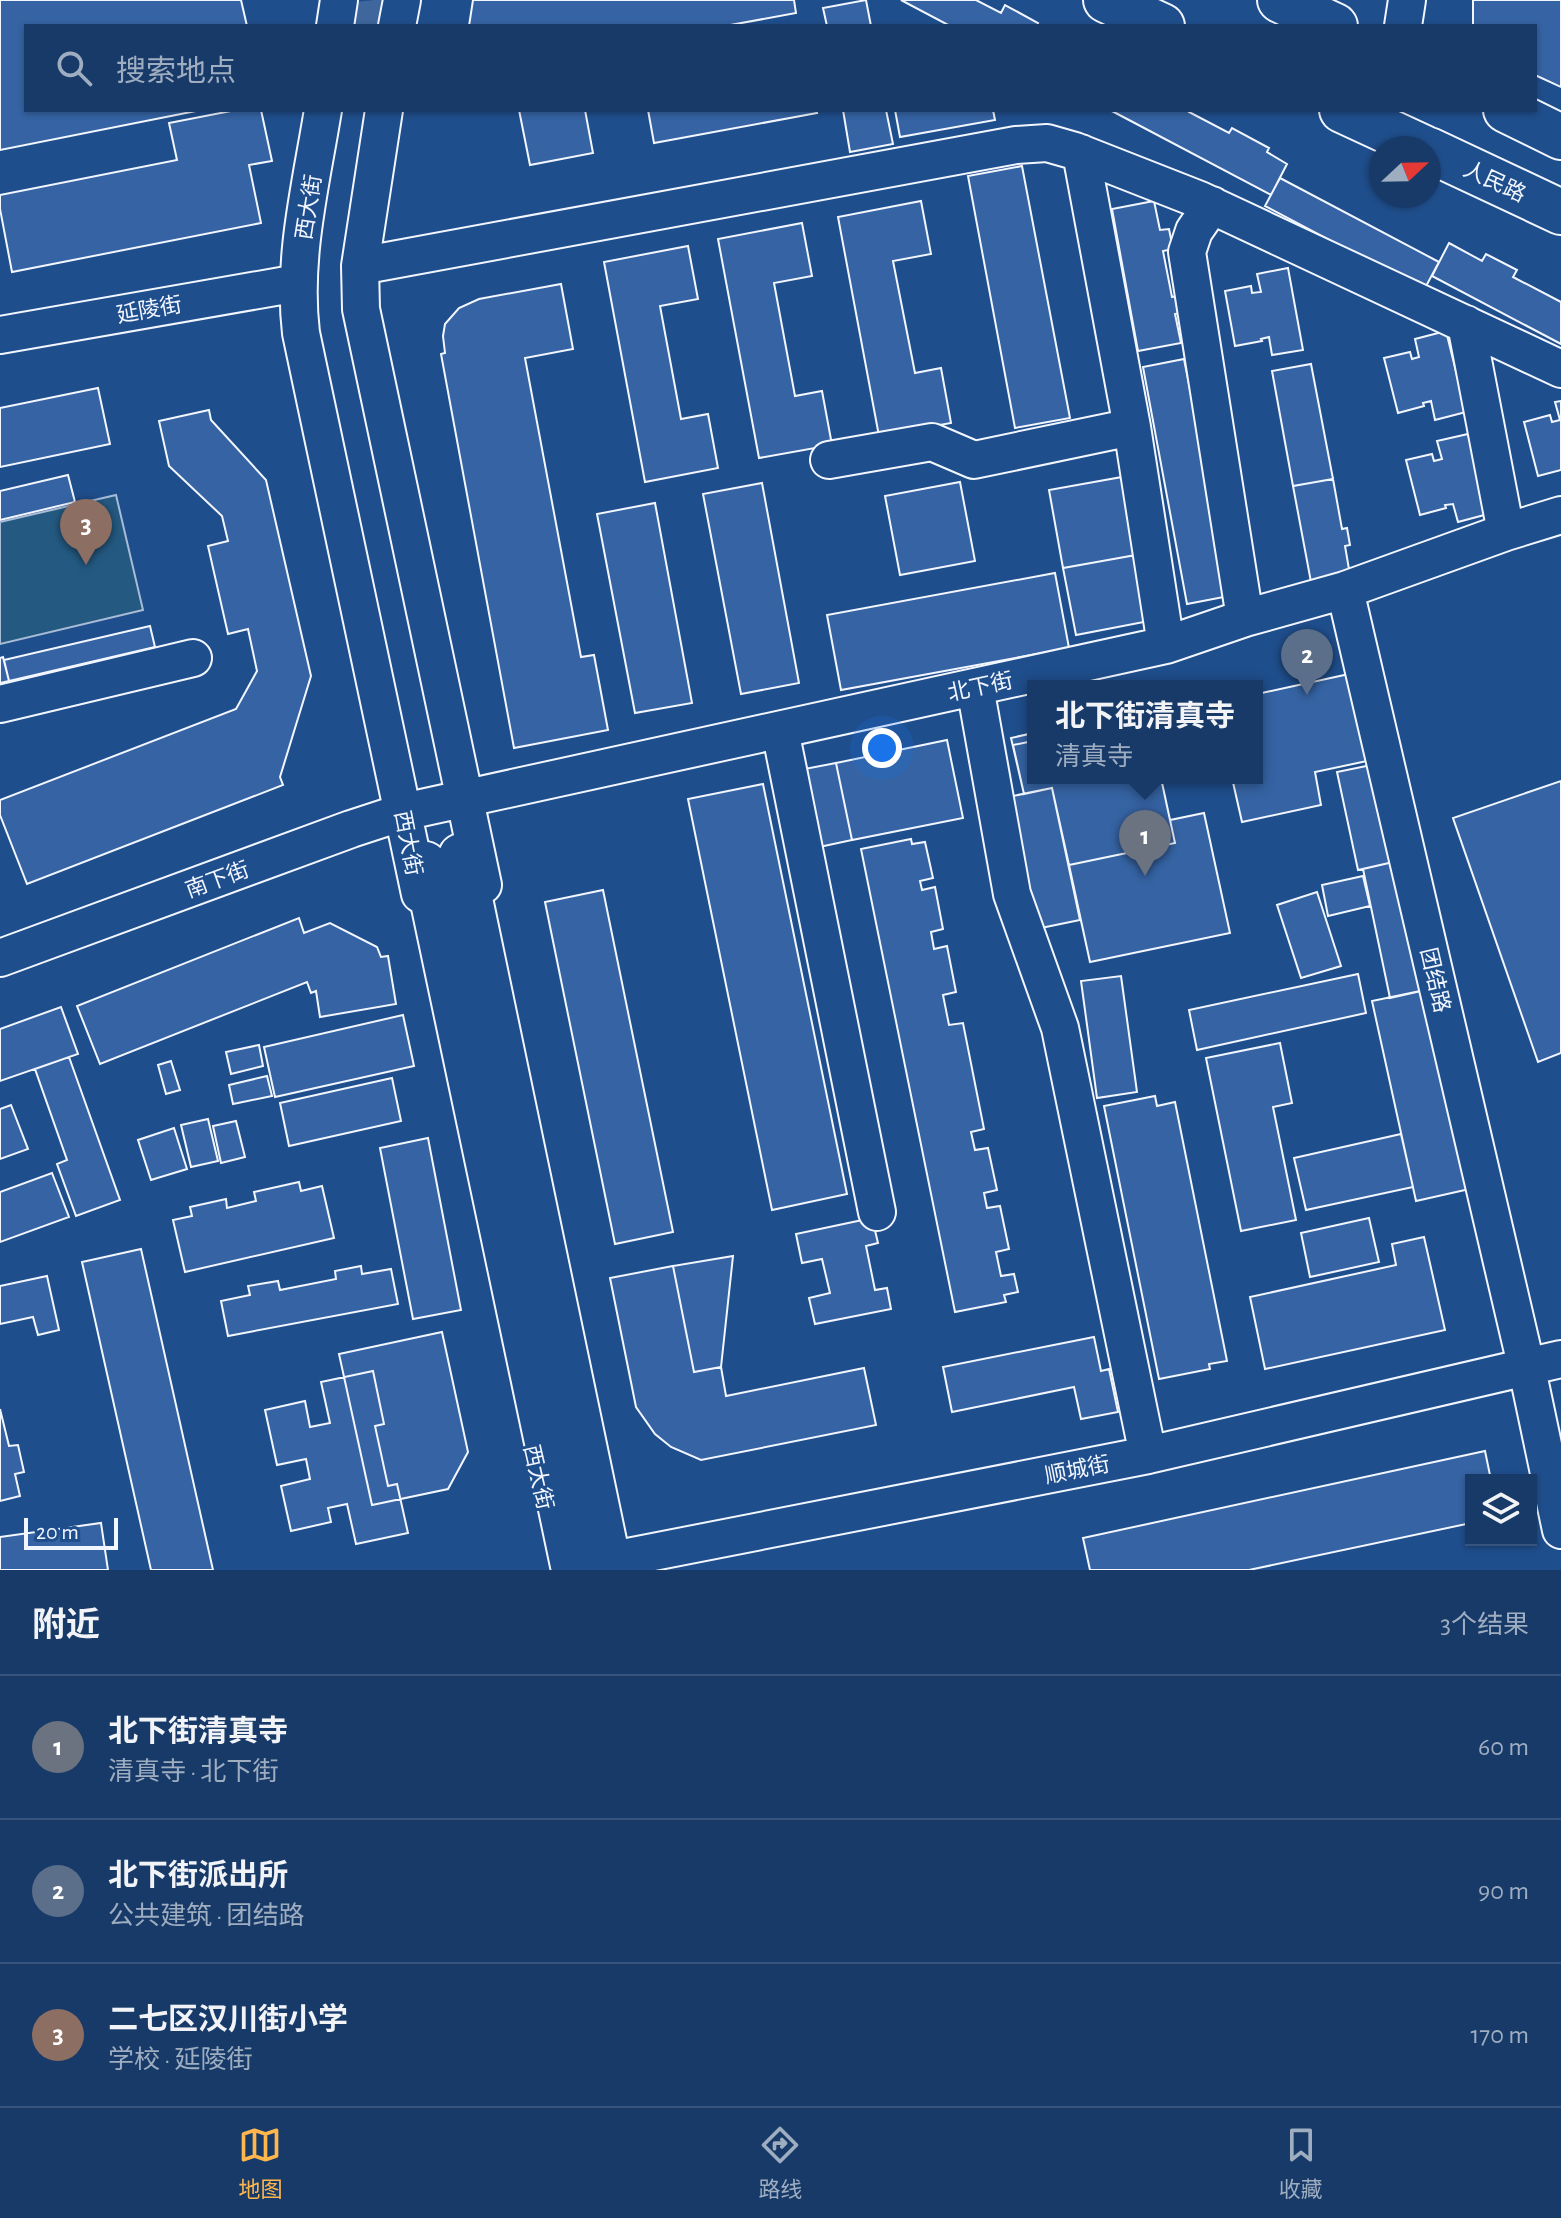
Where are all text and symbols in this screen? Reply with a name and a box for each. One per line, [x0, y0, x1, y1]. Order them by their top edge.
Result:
search box [24, 24, 1537, 112]
icon: search [52, 46, 96, 90]
text: 搜索地点 [116, 57, 236, 87]
north arrow [1369, 136, 1441, 208]
street label: 人民路 [1460, 157, 1530, 206]
street label: 西大街 [292, 173, 325, 241]
street label: 延陵街 [115, 292, 184, 327]
pin: 3 [60, 499, 112, 565]
pin: 2 [1281, 629, 1333, 695]
street label: 北下街 [945, 668, 1015, 705]
popup [1027, 680, 1263, 784]
text: 北下街清真寺 [1055, 702, 1235, 732]
your location [862, 728, 902, 768]
text: 清真寺 [1055, 744, 1133, 770]
street label: 西大街 [391, 808, 426, 878]
pin: 1 [1119, 810, 1171, 876]
street label: 南下街 [182, 857, 252, 902]
street label: 团结路 [1417, 945, 1454, 1015]
street label: 西大街 [520, 1442, 557, 1512]
street label: 顺城街 [1042, 1452, 1112, 1487]
map controls [1465, 1474, 1537, 1546]
button: layers [1465, 1474, 1537, 1546]
scale bar [24, 1514, 118, 1550]
text: 20 m [36, 1521, 79, 1543]
text: 附近 [32, 1609, 100, 1643]
text: 3个结果 [1440, 1612, 1529, 1638]
text: 北下街清真寺 [108, 1717, 288, 1747]
text: 1 [53, 1734, 63, 1760]
text: 60 m [1478, 1734, 1529, 1760]
text: 清真寺 · 北下街 [108, 1759, 279, 1785]
text: 北下街派出所 [108, 1861, 288, 1891]
text: 2 [52, 1878, 64, 1904]
text: 90 m [1478, 1878, 1529, 1904]
text: 公共建筑 · 团结路 [108, 1903, 305, 1929]
text: 二七区汉川街小学 [108, 2005, 348, 2035]
text: 3 [52, 2022, 64, 2048]
text: 170 m [1470, 2022, 1529, 2048]
text: 学校 · 延陵街 [108, 2047, 253, 2073]
tab: 地图 [238, 2123, 282, 2203]
tab: 路线 [758, 2123, 803, 2203]
tab: 收藏 [1279, 2123, 1323, 2203]

